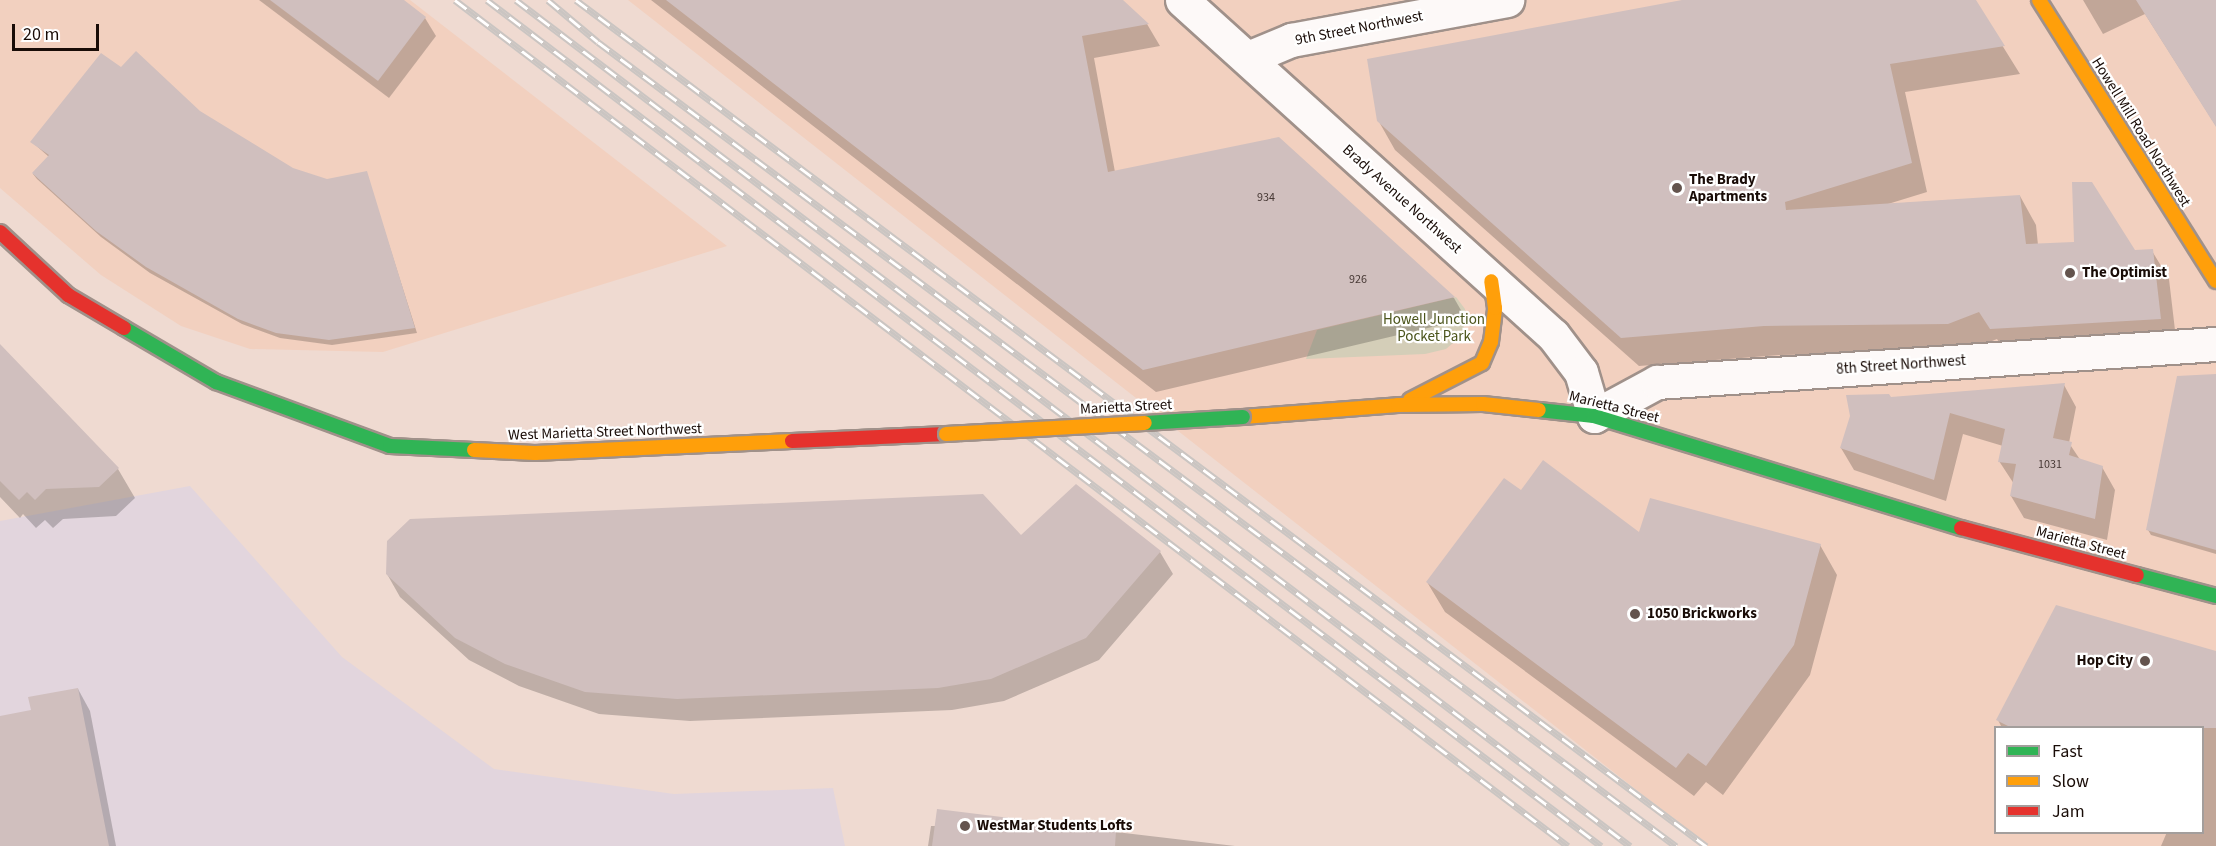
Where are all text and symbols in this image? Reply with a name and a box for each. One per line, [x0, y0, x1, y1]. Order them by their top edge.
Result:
street label: 9th Street Northwest [1294, 7, 1424, 49]
scale bar [15, 12, 102, 50]
text: 20 m [23, 22, 59, 47]
street label: Howell Mill Road Northwest [2088, 54, 2194, 210]
street label: Brady Avenue Northwest [1339, 141, 1465, 257]
place label: The Brady Apartments [1689, 170, 1767, 205]
marker: The Brady Apartments [1670, 181, 1684, 195]
house number: 934 [1257, 191, 1275, 205]
place label: The Optimist [2082, 264, 2167, 282]
marker: The Optimist [2063, 266, 2077, 280]
house number: 926 [1349, 273, 1367, 287]
park label: Howell Junction Pocket Park [1383, 310, 1485, 345]
street label: 8th Street Northwest [1836, 351, 1966, 379]
street label: Marietta Street [1567, 387, 1661, 427]
street label: Marietta Street [1079, 396, 1173, 418]
street label: West Marietta Street Northwest [508, 420, 702, 444]
house number: 1031 [2038, 458, 2062, 472]
street label: Marietta Street [2034, 522, 2128, 564]
place label: 1050 Brickworks [1647, 605, 1757, 623]
marker: 1050 Brickworks [1628, 607, 1642, 621]
place label: Hop City [2077, 652, 2133, 670]
marker: Hop City [2138, 654, 2152, 668]
legend [1994, 726, 2204, 834]
text: Fast [2052, 739, 2083, 764]
text: Slow [2052, 769, 2089, 794]
text: Jam [2052, 799, 2085, 824]
place label: WestMar Students Lofts [977, 817, 1132, 835]
marker: WestMar Students Lofts [958, 819, 972, 833]

